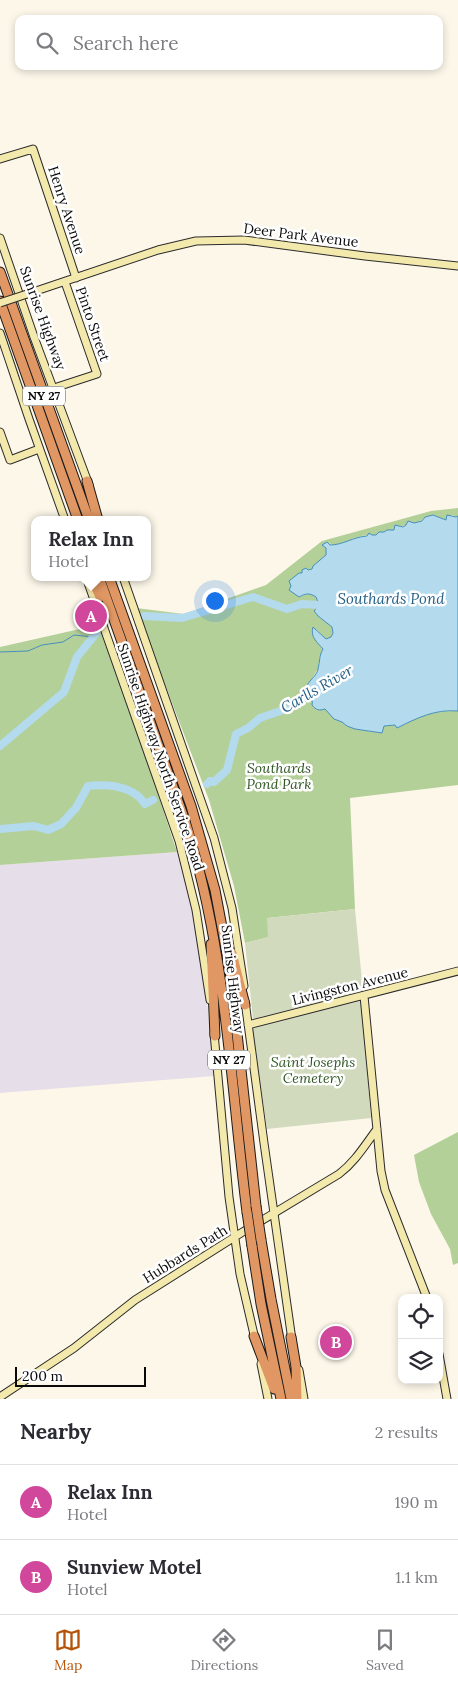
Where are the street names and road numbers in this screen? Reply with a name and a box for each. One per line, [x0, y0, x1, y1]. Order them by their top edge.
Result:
street label: Henry Avenue [44, 164, 90, 257]
street label: Deer Park Avenue [243, 219, 360, 251]
street label: Sunrise Highway [16, 264, 70, 373]
street label: Pinto Street [72, 284, 114, 364]
road number: NY 27 [23, 386, 65, 406]
street label: Sunrise Highway North Service Road [114, 641, 208, 873]
street label: Sunrise Highway [217, 924, 249, 1035]
street label: Livingston Avenue [290, 963, 410, 1009]
road number: NY 27 [208, 1050, 250, 1070]
street label: Hubbards Path [139, 1221, 231, 1287]

